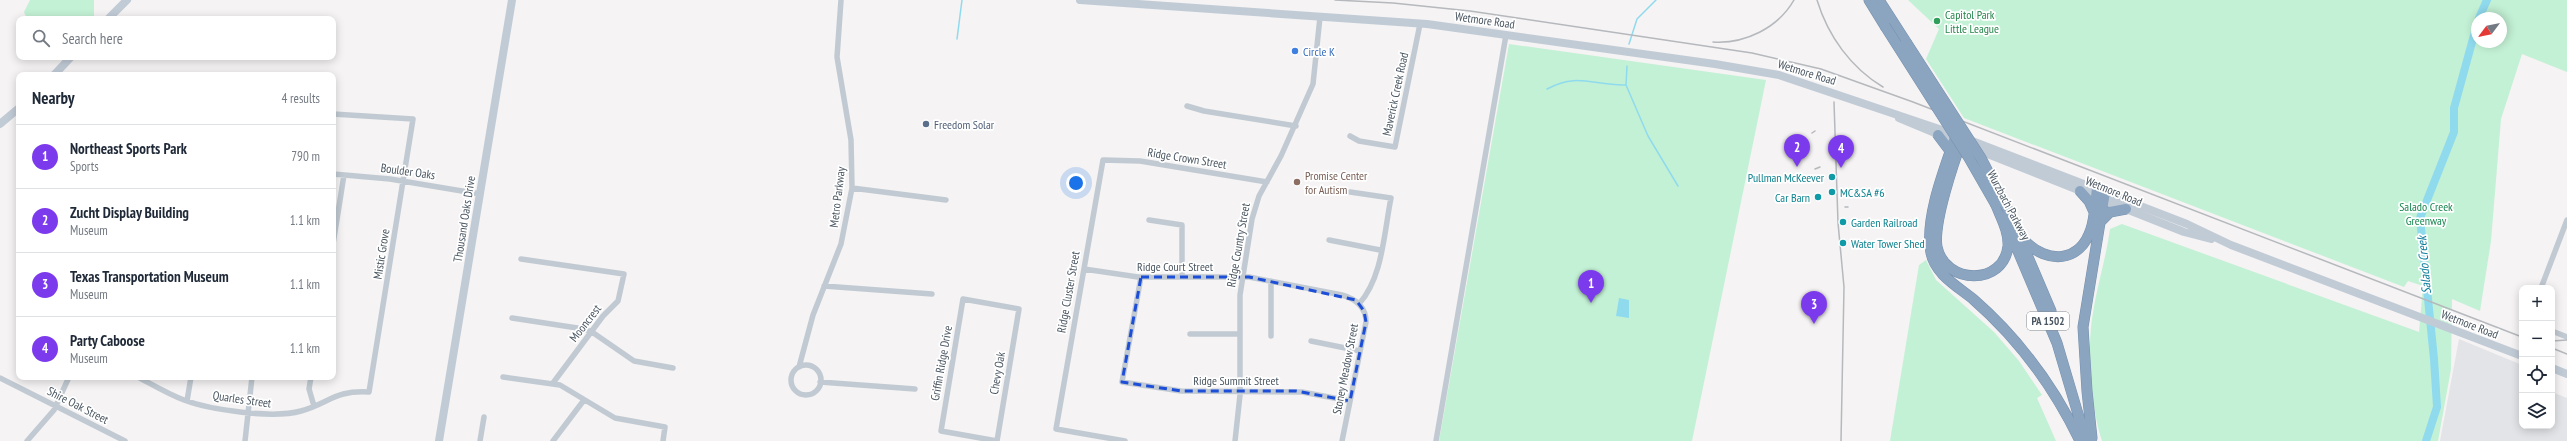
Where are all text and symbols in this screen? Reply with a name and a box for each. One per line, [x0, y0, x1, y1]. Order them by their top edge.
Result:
place label: Capitol Park Little League [1945, 7, 1999, 36]
street label: Wetmore Road [1454, 8, 1516, 32]
north arrow [2471, 12, 2507, 48]
search box [16, 16, 336, 60]
marker: Capitol Park Little League [1932, 16, 1942, 26]
icon: search [30, 27, 52, 49]
text: Search here [62, 29, 123, 48]
place label: Circle K [1303, 44, 1335, 59]
marker: Circle K [1290, 46, 1300, 56]
street label: Maverick Creek Road [1379, 51, 1411, 137]
street label: Wetmore Road [1776, 56, 1838, 88]
text: Nearby [32, 87, 75, 109]
text: 4 results [281, 90, 320, 107]
place label: Freedom Solar [934, 117, 995, 132]
marker: Freedom Solar [921, 119, 931, 129]
pin: 2 [1784, 134, 1810, 167]
pin: 4 [1828, 135, 1854, 168]
text: Northeast Sports Park [70, 139, 187, 158]
street label: Ridge Crown Street [1146, 144, 1228, 172]
text: 1 [42, 148, 48, 165]
text: 790 m [291, 148, 320, 165]
text: Sports [70, 158, 99, 175]
street label: Boulder Oaks [380, 160, 436, 182]
street label: Metro Parkway [826, 165, 848, 228]
place label: Promise Center for Autism [1305, 168, 1368, 197]
street label: Wurzbach Parkway [1984, 168, 2034, 243]
place label: Pullman McKeever [1748, 170, 1825, 185]
marker: Pullman McKeever [1827, 172, 1837, 182]
your location [1066, 173, 1086, 193]
street label: Wetmore Road [2083, 173, 2145, 209]
street label: Thousand Oaks Drive [450, 175, 478, 263]
marker: Promise Center for Autism [1292, 177, 1302, 187]
place label: MC&SA #6 [1840, 185, 1885, 200]
marker: MC&SA #6 [1827, 187, 1837, 197]
place label: Car Barn [1775, 190, 1810, 205]
marker: Car Barn [1813, 192, 1823, 202]
park label: Salado Creek Greenway [2399, 199, 2453, 228]
street label: Ridge Country Street [1223, 201, 1253, 288]
text: Zucht Display Building [70, 203, 189, 222]
text: 2 [42, 212, 48, 229]
text: 1.1 km [290, 212, 320, 229]
place label: Garden Railroad [1851, 215, 1917, 230]
marker: Garden Railroad [1838, 217, 1848, 227]
text: Museum [70, 222, 108, 239]
street label: Mistic Grove [370, 228, 392, 280]
water label: Salado Creek [2413, 233, 2435, 295]
place label: Water Tower Shed [1851, 236, 1925, 251]
marker: Water Tower Shed [1838, 238, 1848, 248]
street label: Ridge Cluster Street [1053, 249, 1083, 334]
street label: Ridge Court Street [1137, 259, 1214, 274]
text: Texas Transportation Museum [70, 267, 229, 286]
pin: 1 [1578, 270, 1604, 303]
text: 3 [42, 276, 48, 293]
text: 1.1 km [290, 276, 320, 293]
map controls [2519, 285, 2555, 429]
button: + [2519, 285, 2555, 321]
text: Museum [70, 286, 108, 303]
pin: 3 [1801, 291, 1827, 324]
street label: Mooncrest [566, 301, 605, 345]
street label: Wetmore Road [2439, 306, 2501, 342]
road number: PA 1502 [2027, 312, 2069, 330]
button: − [2519, 321, 2555, 357]
street label: Stoney Meadow Street [1329, 322, 1361, 416]
street label: Griffin Ridge Drive [927, 324, 955, 402]
text: Party Caboose [70, 331, 145, 350]
text: 4 [42, 340, 48, 357]
text: 1.1 km [290, 340, 320, 357]
text: Museum [70, 350, 108, 367]
street label: Chevy Oak [986, 350, 1008, 396]
button: locate [2519, 357, 2555, 393]
street label: Ridge Summit Street [1193, 373, 1279, 388]
street label: Shire Oak Street [45, 383, 112, 427]
street label: Quarles Street [212, 387, 273, 411]
button: layers [2519, 393, 2555, 429]

